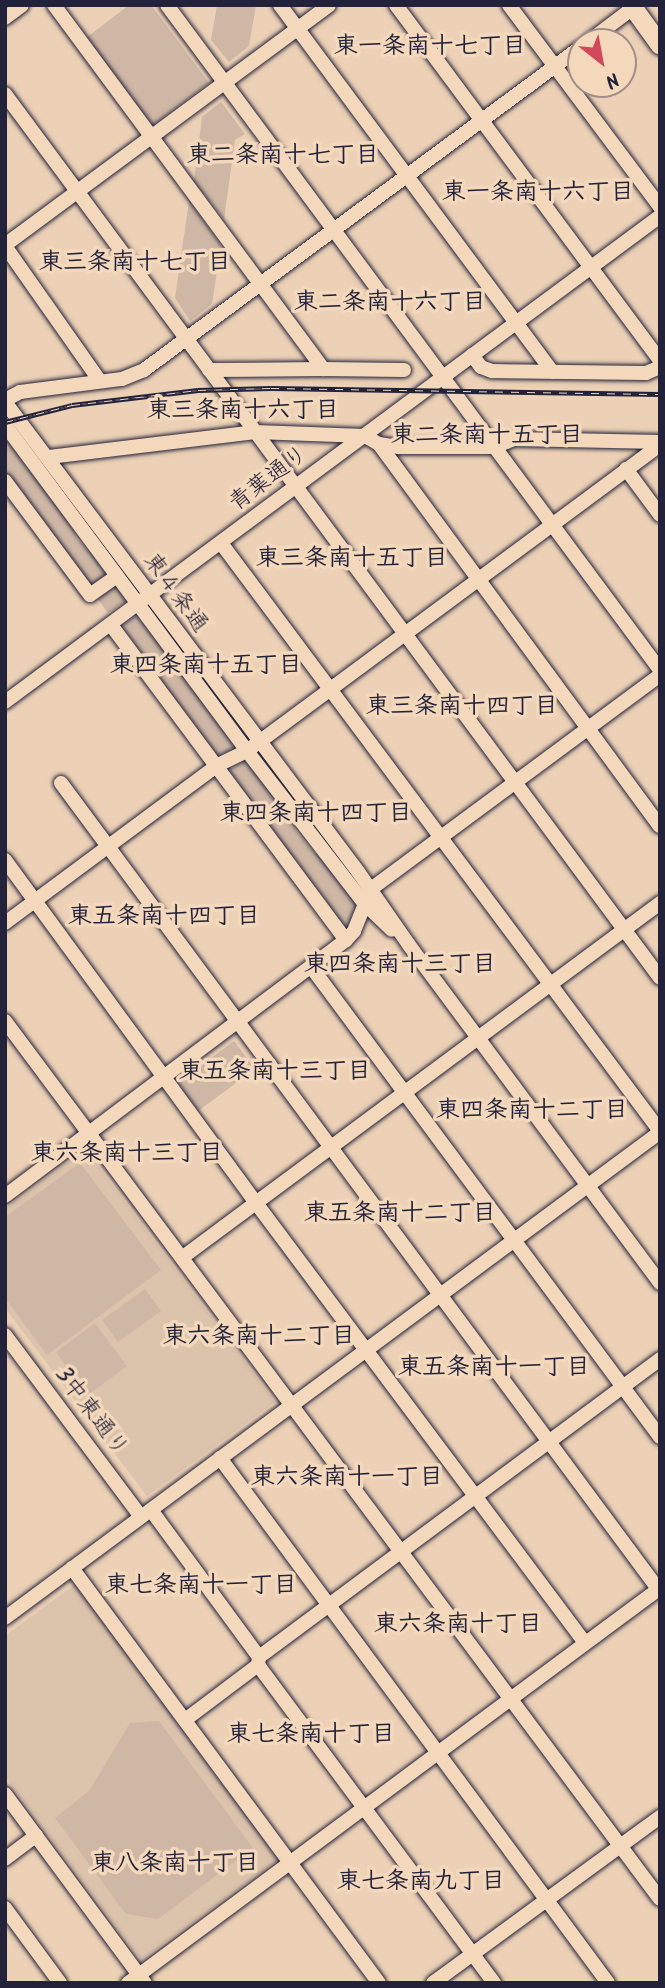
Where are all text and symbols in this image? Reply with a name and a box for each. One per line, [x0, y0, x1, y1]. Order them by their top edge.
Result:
north arrow [567, 28, 637, 98]
district label: 東一条南十七丁目 [334, 33, 526, 61]
text: N [599, 63, 625, 95]
district label: 東二条南十七丁目 [187, 142, 379, 170]
district label: 東一条南十六丁目 [442, 179, 634, 207]
district label: 東三条南十七丁目 [39, 249, 231, 277]
district label: 東二条南十六丁目 [294, 289, 486, 317]
district label: 東三条南十六丁目 [147, 397, 339, 425]
district label: 東二条南十五丁目 [391, 422, 583, 450]
street label: 青葉通り [224, 440, 314, 518]
district label: 東三条南十五丁目 [256, 545, 448, 573]
street label: 東４条通 [137, 548, 213, 638]
district label: 東四条南十五丁目 [110, 652, 302, 680]
district label: 東三条南十四丁目 [366, 693, 558, 721]
district label: 東四条南十四丁目 [220, 800, 412, 828]
district label: 東五条南十四丁目 [68, 903, 260, 931]
district label: 東四条南十三丁目 [304, 951, 496, 979]
district label: 東五条南十三丁目 [179, 1058, 371, 1086]
district label: 東四条南十二丁目 [436, 1097, 628, 1125]
district label: 東六条南十三丁目 [31, 1140, 223, 1168]
district label: 東五条南十二丁目 [304, 1200, 496, 1228]
district label: 東六条南十二丁目 [163, 1323, 355, 1351]
district label: 東五条南十一丁目 [398, 1354, 590, 1382]
street label: 3中東通り [48, 1362, 134, 1462]
district label: 東六条南十一丁目 [251, 1464, 443, 1492]
district label: 東七条南十一丁目 [105, 1572, 297, 1600]
district label: 東六条南十丁目 [374, 1611, 542, 1639]
district label: 東七条南十丁目 [227, 1721, 395, 1749]
district label: 東八条南十丁目 [91, 1850, 259, 1878]
district label: 東七条南九丁目 [337, 1868, 505, 1896]

